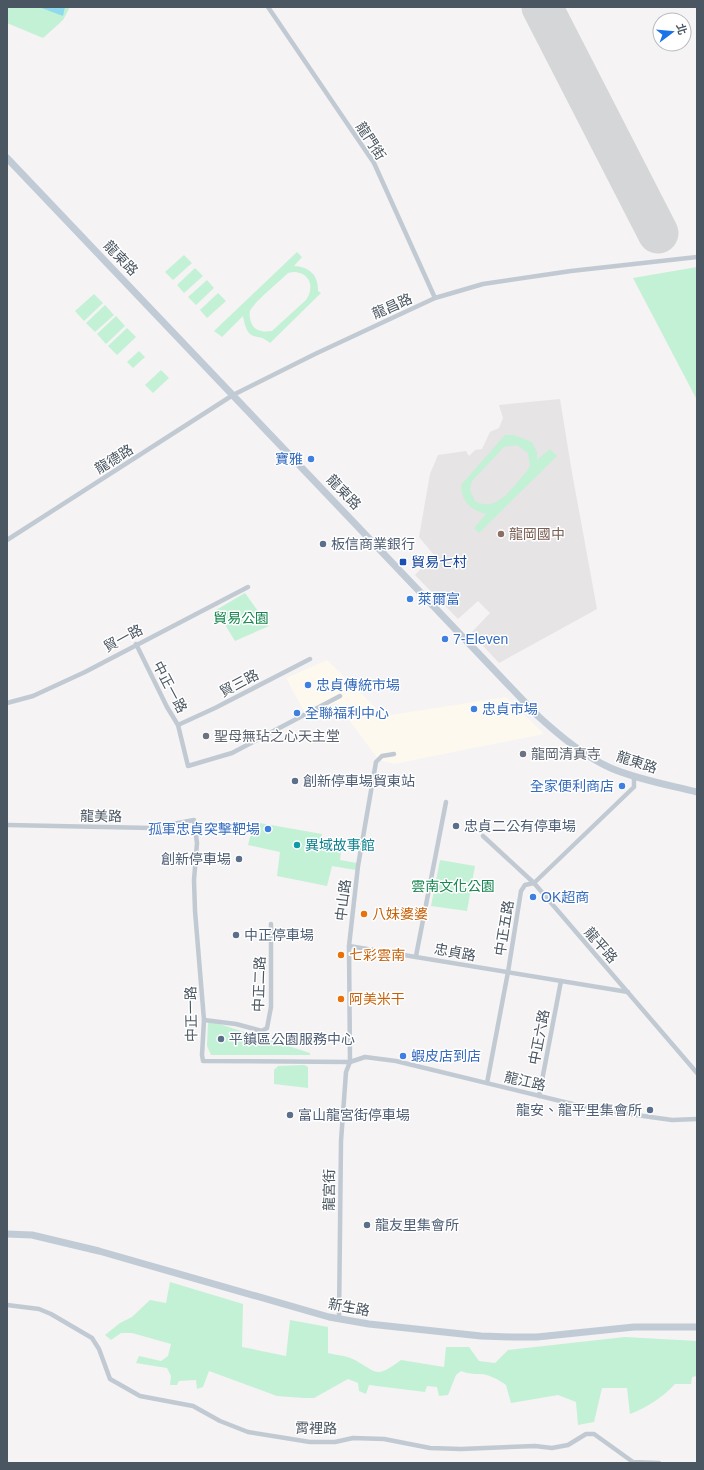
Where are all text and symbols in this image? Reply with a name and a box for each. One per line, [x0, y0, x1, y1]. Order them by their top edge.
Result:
north arrow [652, 12, 692, 52]
text: 北 [674, 22, 689, 36]
street label: 龍門街 [353, 119, 389, 163]
street label: 龍東路 [101, 237, 141, 279]
street label: 龍昌路 [370, 290, 414, 322]
street label: 龍德路 [92, 441, 136, 477]
place label: 寶雅 [275, 451, 303, 467]
marker: 寶雅 [306, 454, 316, 464]
street label: 龍東路 [324, 471, 364, 513]
place label: 龍岡國中 [509, 526, 565, 542]
marker: 龍岡國中 [496, 529, 506, 539]
place label: 板信商業銀行 [331, 536, 415, 552]
marker: 板信商業銀行 [318, 539, 328, 549]
place label: 貿易七村 [411, 554, 467, 570]
marker: 貿易七村 [398, 557, 408, 567]
place label: 萊爾富 [418, 591, 460, 607]
marker: 萊爾富 [405, 594, 415, 604]
park label: 貿易公園 [213, 610, 269, 626]
street label: 貿一路 [101, 621, 145, 655]
place label: 7-Eleven [453, 631, 508, 647]
marker: 7-Eleven [440, 634, 450, 644]
street label: 中正一路 [150, 659, 190, 715]
street label: 貿三路 [217, 666, 261, 700]
place label: 忠貞傳統市場 [316, 677, 400, 693]
marker: 忠貞傳統市場 [303, 680, 313, 690]
place label: 忠貞市場 [482, 701, 538, 717]
marker: 忠貞市場 [469, 704, 479, 714]
place label: 全聯福利中心 [305, 705, 389, 721]
marker: 全聯福利中心 [292, 708, 302, 718]
place label: 聖母無玷之心天主堂 [214, 728, 340, 744]
marker: 聖母無玷之心天主堂 [201, 731, 211, 741]
place label: 龍岡清真寺 [531, 746, 601, 762]
street label: 龍東路 [615, 748, 659, 776]
marker: 龍岡清真寺 [518, 749, 528, 759]
place label: 創新停車場貿東站 [303, 773, 415, 789]
marker: 創新停車場貿東站 [290, 776, 300, 786]
place label: 全家便利商店 [530, 778, 614, 794]
marker: 全家便利商店 [617, 781, 627, 791]
street label: 龍美路 [80, 808, 122, 824]
place label: 忠貞二公有停車場 [464, 818, 576, 834]
place label: 孤軍忠貞突擊靶場 [148, 821, 260, 837]
marker: 忠貞二公有停車場 [451, 821, 461, 831]
marker: 孤軍忠貞突擊靶場 [263, 824, 273, 834]
place label: 異域故事館 [305, 837, 375, 853]
marker: 異域故事館 [292, 840, 302, 850]
place label: 創新停車場 [161, 851, 231, 867]
marker: 創新停車場 [234, 854, 244, 864]
street label: 中山路 [333, 878, 353, 922]
park label: 雲南文化公園 [411, 878, 495, 894]
place label: OK超商 [541, 889, 589, 905]
marker: OK超商 [528, 892, 538, 902]
street label: 中正五路 [492, 899, 516, 957]
place label: 八妹婆婆 [372, 906, 428, 922]
marker: 八妹婆婆 [359, 909, 369, 919]
street label: 龍平路 [581, 924, 621, 966]
place label: 中正停車場 [244, 927, 314, 943]
marker: 中正停車場 [231, 930, 241, 940]
street label: 忠貞路 [433, 940, 477, 964]
place label: 七彩雲南 [349, 947, 405, 963]
marker: 七彩雲南 [336, 950, 346, 960]
street label: 中正二路 [250, 956, 268, 1012]
street label: 中正一路 [183, 986, 199, 1042]
place label: 阿美米干 [349, 991, 405, 1007]
marker: 阿美米干 [336, 994, 346, 1004]
street label: 中正六路 [526, 1008, 552, 1066]
place label: 平鎮區公園服務中心 [229, 1031, 355, 1047]
marker: 平鎮區公園服務中心 [216, 1034, 226, 1044]
place label: 蝦皮店到店 [411, 1048, 481, 1064]
marker: 蝦皮店到店 [398, 1051, 408, 1061]
street label: 龍江路 [503, 1068, 547, 1094]
place label: 龍安、龍平里集會所 [516, 1102, 642, 1118]
marker: 龍安、龍平里集會所 [645, 1105, 655, 1115]
place label: 富山龍宮街停車場 [298, 1107, 410, 1123]
marker: 富山龍宮街停車場 [285, 1110, 295, 1120]
street label: 龍宮街 [321, 1169, 337, 1211]
place label: 龍友里集會所 [375, 1217, 459, 1233]
marker: 龍友里集會所 [362, 1220, 372, 1230]
street label: 新生路 [327, 1295, 371, 1319]
street label: 霄裡路 [295, 1420, 337, 1436]

